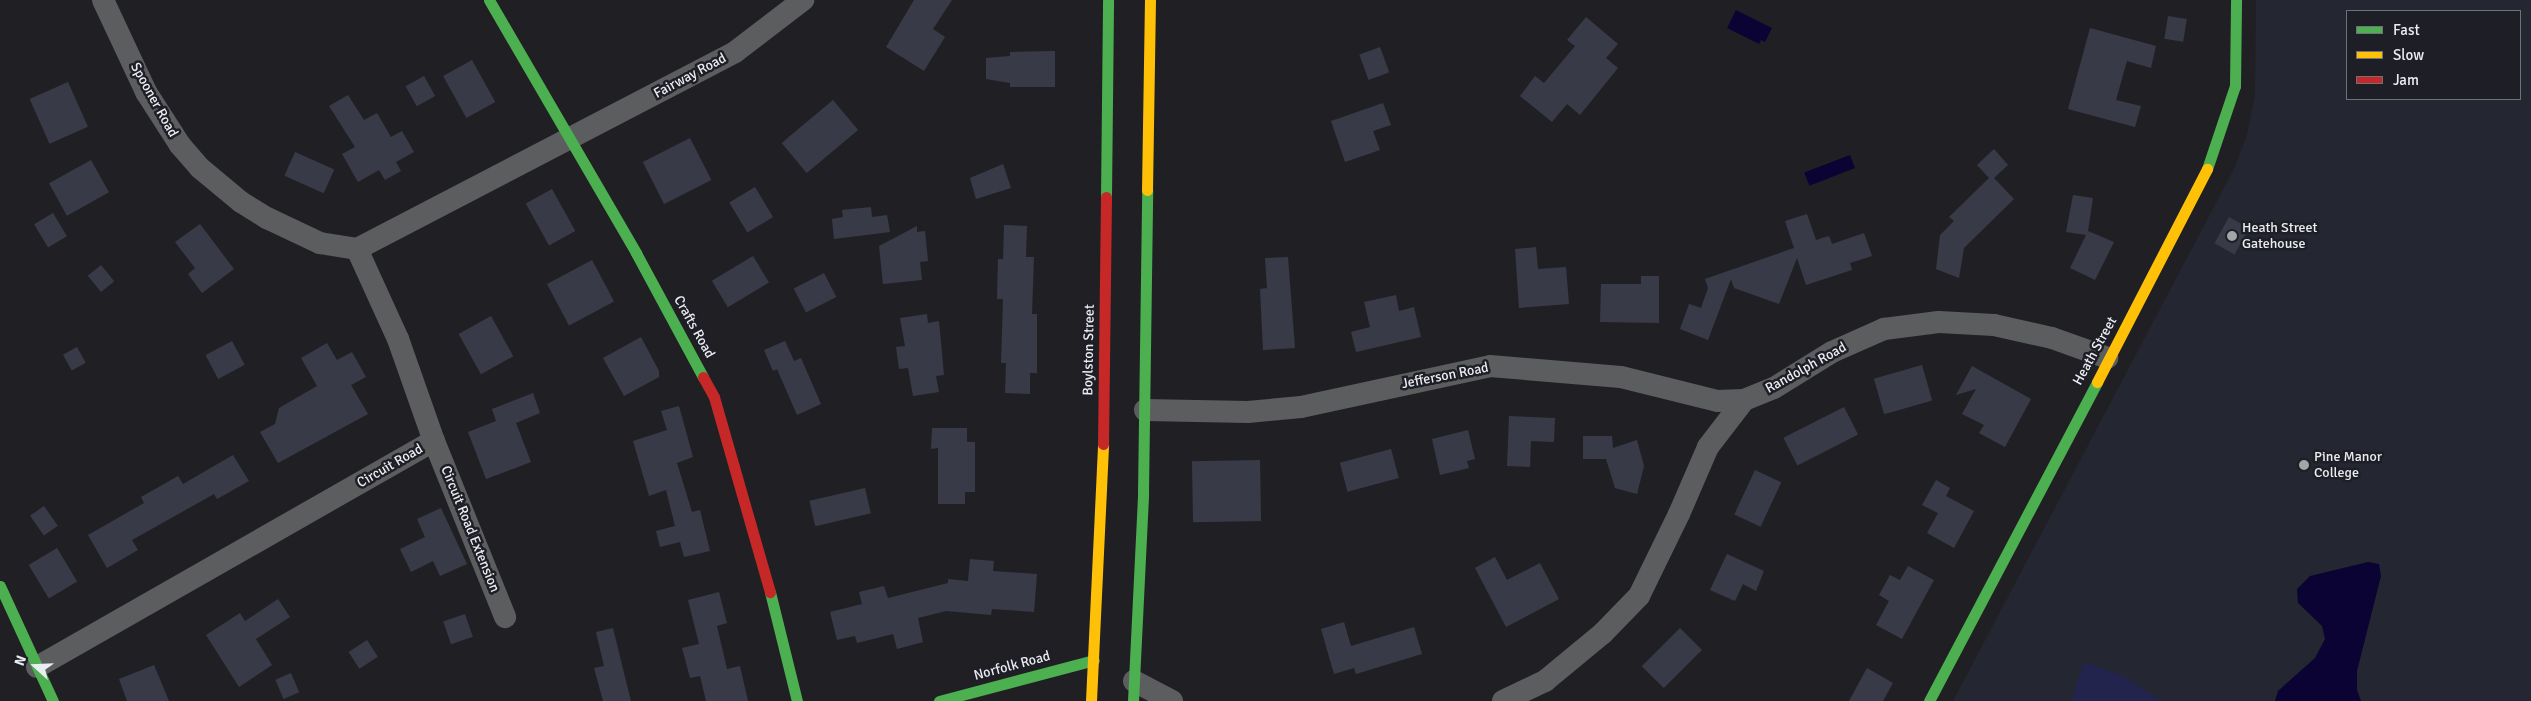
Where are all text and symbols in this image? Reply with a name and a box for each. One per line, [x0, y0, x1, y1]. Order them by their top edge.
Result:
legend [2346, 10, 2521, 100]
text: Fast [2393, 21, 2420, 39]
text: Slow [2393, 46, 2424, 64]
street label: Fairway Road [651, 50, 729, 102]
street label: Spooner Road [127, 60, 181, 140]
text: Jam [2393, 71, 2419, 89]
place label: Heath Street Gatehouse [2242, 220, 2317, 252]
marker: Heath Street Gatehouse [2226, 230, 2238, 242]
street label: Crafts Road [670, 293, 718, 361]
street label: Boylston Street [1080, 304, 1098, 396]
street label: Heath Street [2069, 314, 2121, 388]
street label: Randolph Road [1763, 339, 1849, 397]
street label: Jefferson Road [1400, 359, 1490, 393]
street label: Circuit Road [354, 440, 426, 492]
place label: Pine Manor College [2314, 449, 2382, 482]
marker: Pine Manor College [2298, 459, 2310, 471]
street label: Circuit Road Extension [437, 463, 503, 595]
north arrow [10, 641, 60, 691]
street label: Norfolk Road [972, 648, 1052, 684]
text: N [11, 653, 30, 668]

